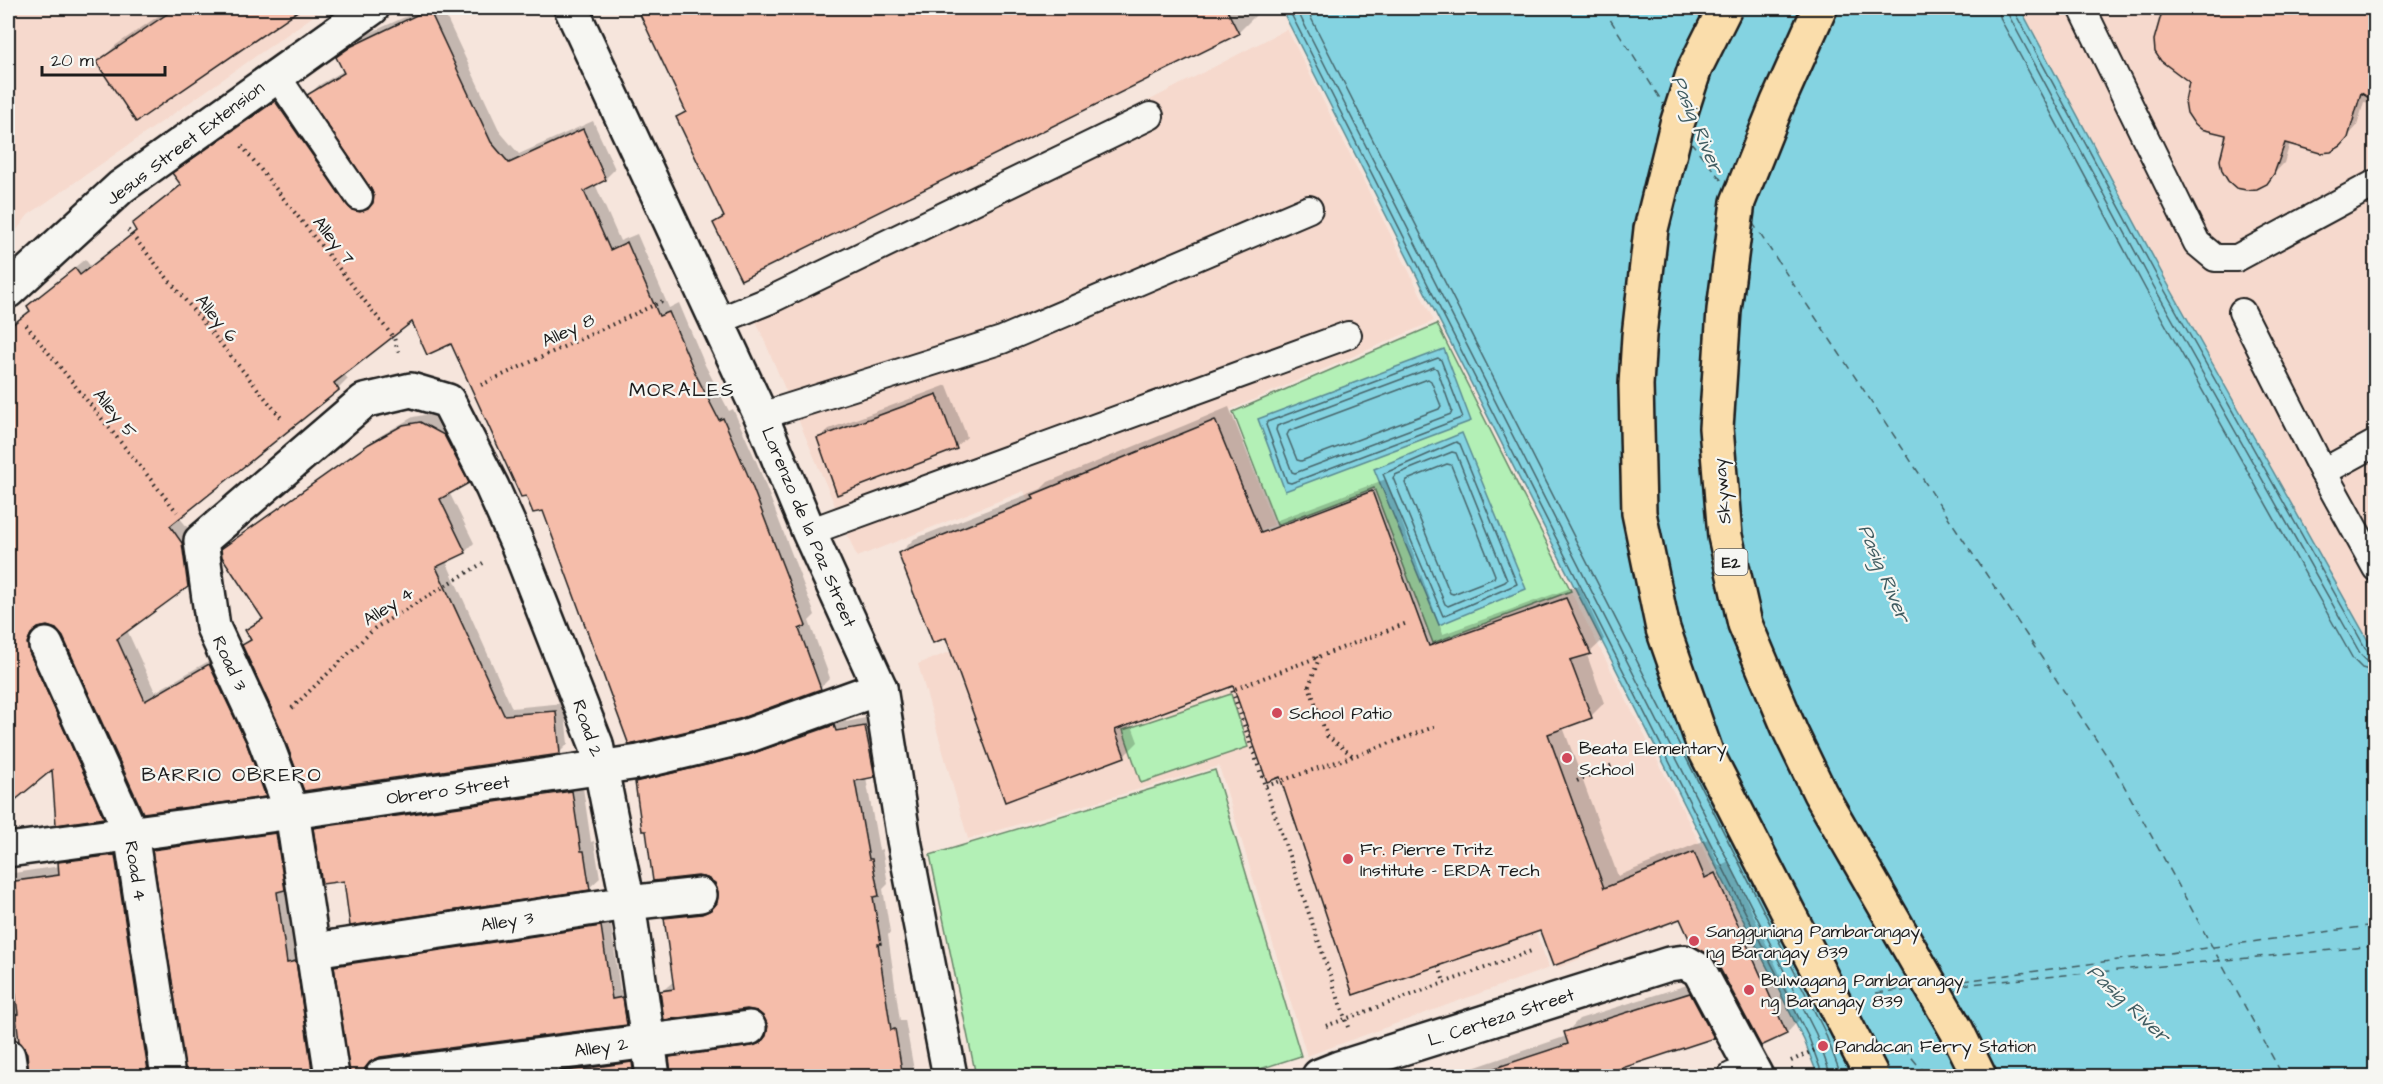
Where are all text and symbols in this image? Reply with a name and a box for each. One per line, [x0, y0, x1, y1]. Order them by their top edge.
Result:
scale bar [42, 39, 165, 77]
text: 20 m [51, 48, 94, 73]
water label: Pasig River [1663, 71, 1731, 180]
street label: Jesus Street Extension [101, 76, 270, 211]
street label: Alley 7 [306, 211, 360, 270]
street label: Alley 6 [189, 289, 244, 348]
street label: Alley 8 [538, 307, 599, 354]
district label: MORALES [629, 376, 735, 404]
street label: Alley 5 [86, 383, 142, 444]
street label: Lorenzo de la Paz Street [755, 423, 862, 632]
street label: Skyway [1707, 457, 1739, 525]
water label: Pasig River [1850, 520, 1918, 629]
road number: E2 [1714, 549, 1748, 575]
street label: Alley 4 [358, 581, 419, 633]
street label: Road 3 [206, 632, 253, 695]
street label: Road 2 [566, 696, 609, 761]
place label: School Patio [1289, 701, 1392, 726]
marker: School Patio [1270, 706, 1284, 720]
place label: Beata Elementary School [1579, 736, 1727, 782]
marker: Beata Elementary School [1560, 751, 1574, 765]
district label: BARRIO OBRERO [142, 761, 322, 789]
street label: Obrero Street [385, 769, 512, 812]
place label: Fr. Pierre Tritz Institute - ERDA Tech [1360, 837, 1539, 883]
street label: Road 4 [118, 839, 153, 903]
marker: Fr. Pierre Tritz Institute - ERDA Tech [1341, 852, 1355, 866]
street label: Alley 3 [479, 905, 535, 939]
place label: Sangguniang Pambarangay ng Barangay 839 [1706, 919, 1920, 966]
marker: Sangguniang Pambarangay ng Barangay 839 [1687, 934, 1701, 948]
water label: Pasig River [2080, 958, 2177, 1051]
place label: Bulwagang Pambarangay ng Barangay 839 [1761, 968, 1964, 1015]
street label: L. Certeza Street [1425, 982, 1578, 1053]
marker: Bulwagang Pambarangay ng Barangay 839 [1742, 983, 1756, 997]
street label: Alley 2 [572, 1031, 631, 1065]
place label: Pandacan Ferry Station [1835, 1034, 2036, 1060]
marker: Pandacan Ferry Station [1816, 1039, 1830, 1053]

